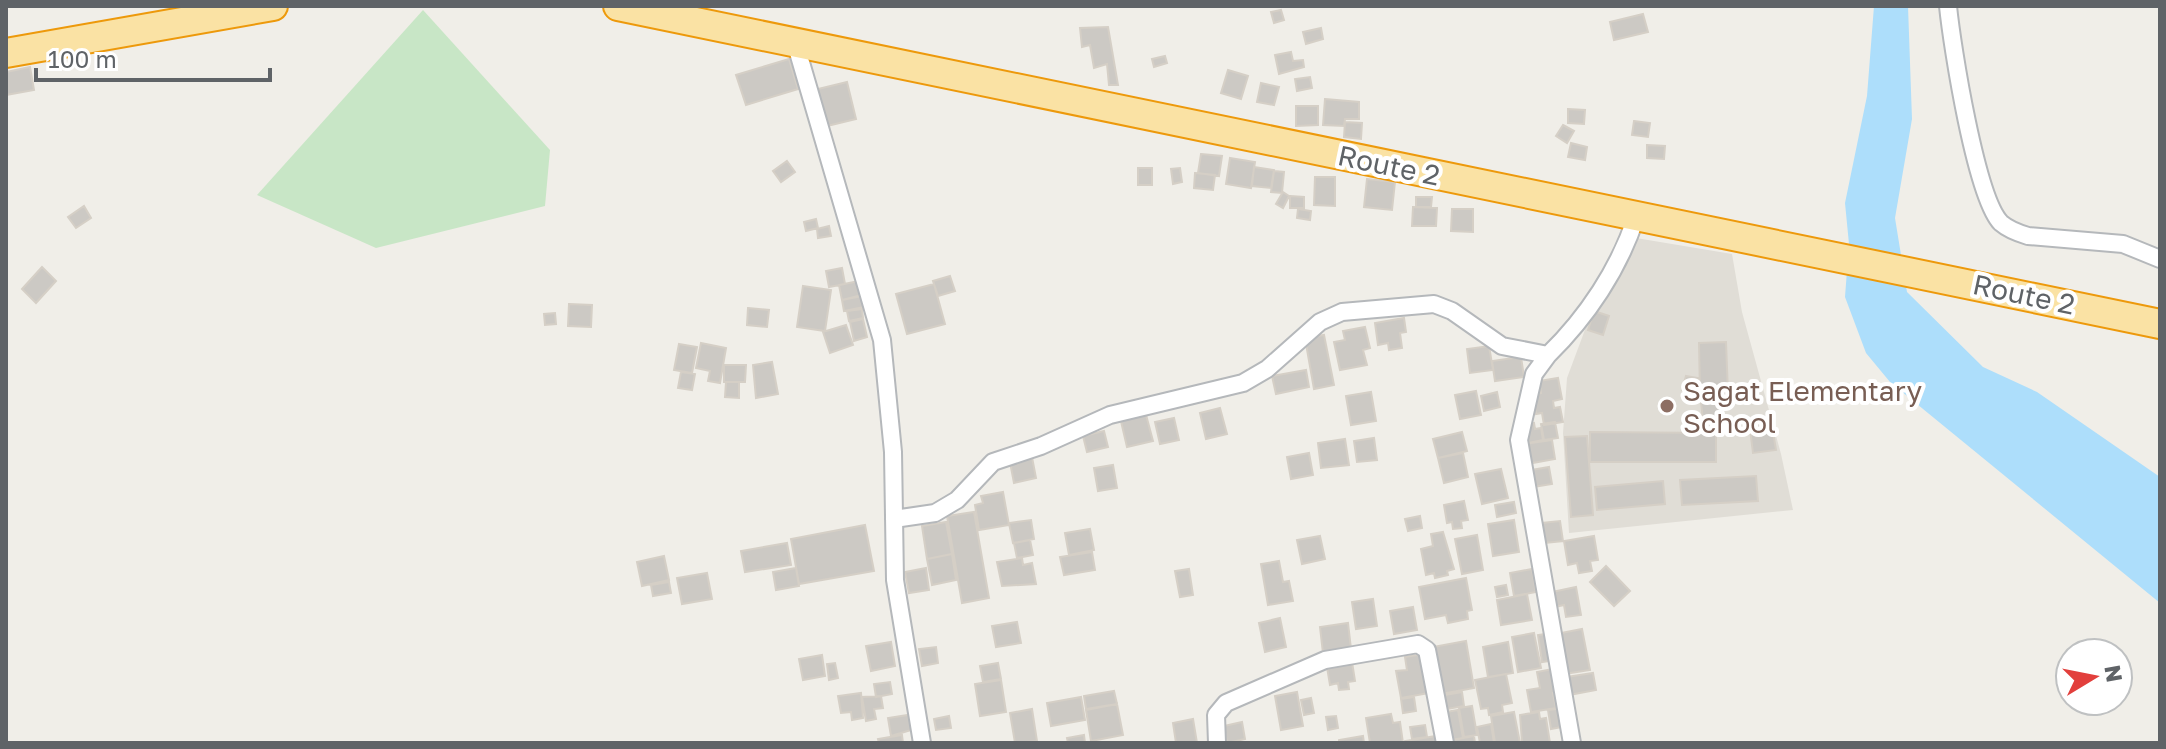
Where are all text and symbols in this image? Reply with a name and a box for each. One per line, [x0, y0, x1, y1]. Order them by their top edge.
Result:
scale bar [36, 32, 270, 82]
text: 100 m [48, 44, 117, 73]
street label: Route 2 [1335, 138, 1443, 192]
street label: Route 2 [1970, 267, 2078, 321]
place label: Sagat Elementary School [1683, 374, 1922, 439]
marker: Sagat Elementary School [1658, 397, 1676, 415]
north arrow [2054, 637, 2134, 717]
text: N [2099, 663, 2129, 684]

